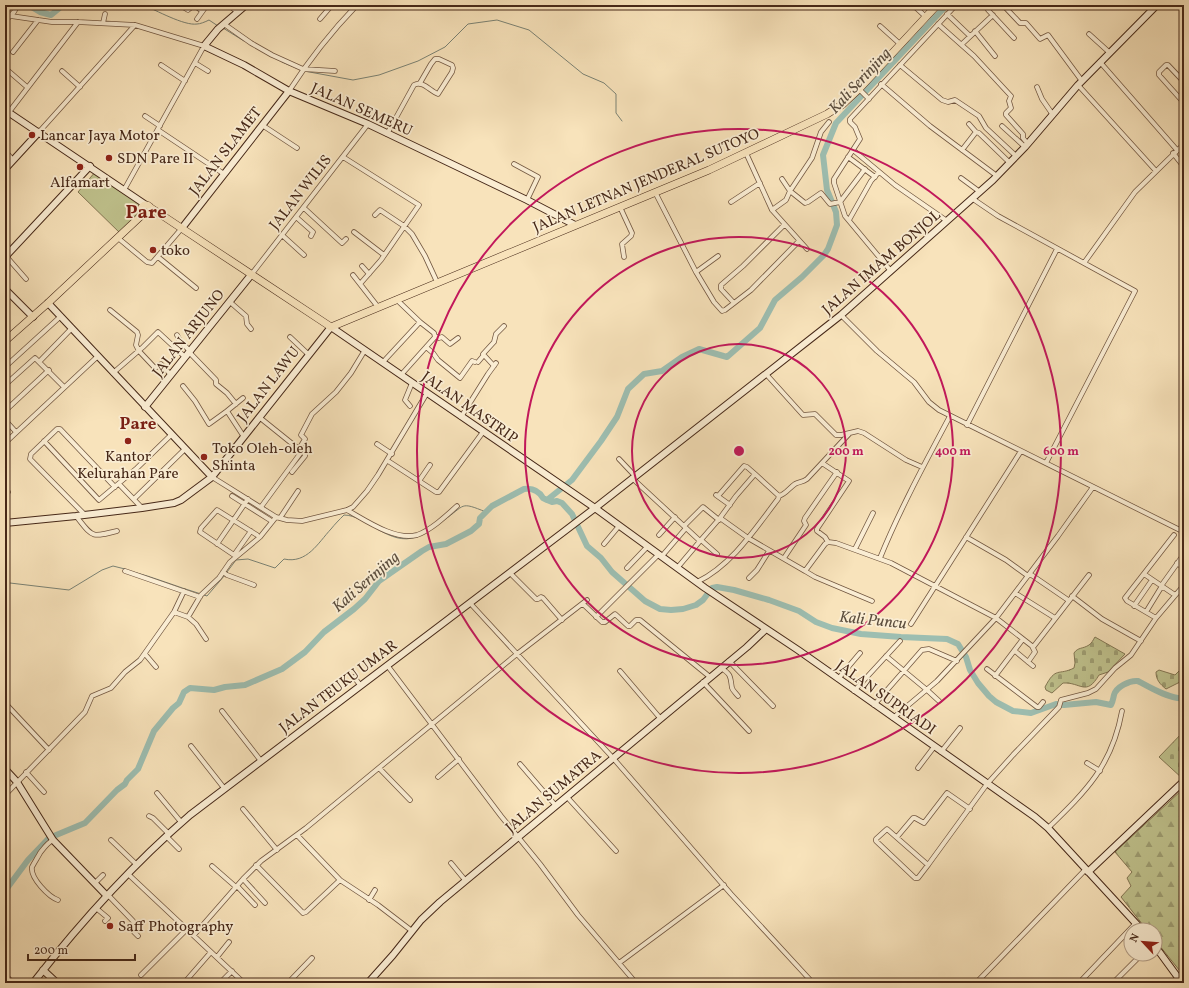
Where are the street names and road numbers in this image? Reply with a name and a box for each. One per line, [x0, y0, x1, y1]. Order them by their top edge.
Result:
street label: JALAN SEMERU [307, 79, 416, 142]
street label: JALAN SLAMET [185, 103, 268, 201]
street label: JALAN LETNAN JENDERAL SUTOYO [530, 124, 763, 239]
street label: JALAN WILIS [265, 151, 337, 235]
street label: JALAN IMAM BONJOL [818, 205, 946, 321]
street label: JALAN ARJUNO [148, 285, 230, 382]
street label: JALAN LAWU [233, 343, 305, 427]
street label: JALAN MASTRIP [417, 367, 522, 450]
street label: JALAN TEUKU UMAR [275, 636, 402, 739]
street label: JALAN SUPRIADI [831, 656, 940, 741]
street label: JALAN SUMATRA [501, 745, 607, 839]

